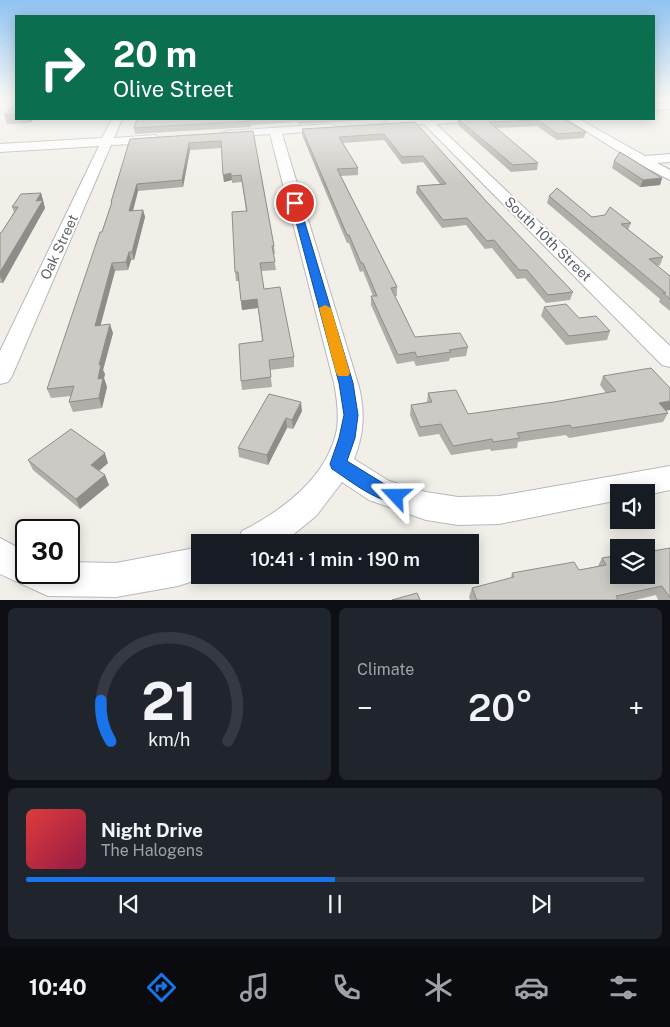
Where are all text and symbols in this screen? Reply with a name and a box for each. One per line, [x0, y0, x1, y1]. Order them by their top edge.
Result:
text: 20 m [113, 34, 197, 75]
icon: right [30, 35, 95, 100]
text: Olive Street [113, 76, 234, 102]
pin [274, 182, 316, 224]
icon: arrive [281, 189, 309, 217]
street label: South 10th Street [501, 194, 595, 284]
street label: Oak Street [37, 212, 81, 282]
position arrow [369, 469, 421, 521]
map controls [610, 484, 655, 584]
button: sound [610, 484, 655, 529]
speed limit sign: 30 [15, 519, 80, 584]
button: layers [610, 539, 655, 584]
text: 10:41 · 1 min · 190 m [250, 548, 420, 570]
text: Climate [357, 660, 414, 679]
text: 21 [142, 671, 197, 732]
text: 20° [468, 685, 533, 730]
text: − [357, 691, 373, 724]
text: + [628, 691, 644, 724]
text: km/h [148, 729, 191, 750]
text: Night Drive [101, 819, 203, 841]
text: The Halogens [101, 841, 203, 860]
icon: previous [115, 890, 143, 918]
icon: pause [321, 890, 349, 918]
icon: next [527, 890, 555, 918]
icon: directions [144, 970, 179, 1005]
icon: music [237, 970, 272, 1005]
icon: phone [329, 970, 364, 1005]
icon: climate [421, 970, 456, 1005]
icon: car [514, 970, 549, 1005]
icon: filters [606, 970, 641, 1005]
text: 10:40 [29, 974, 87, 1000]

